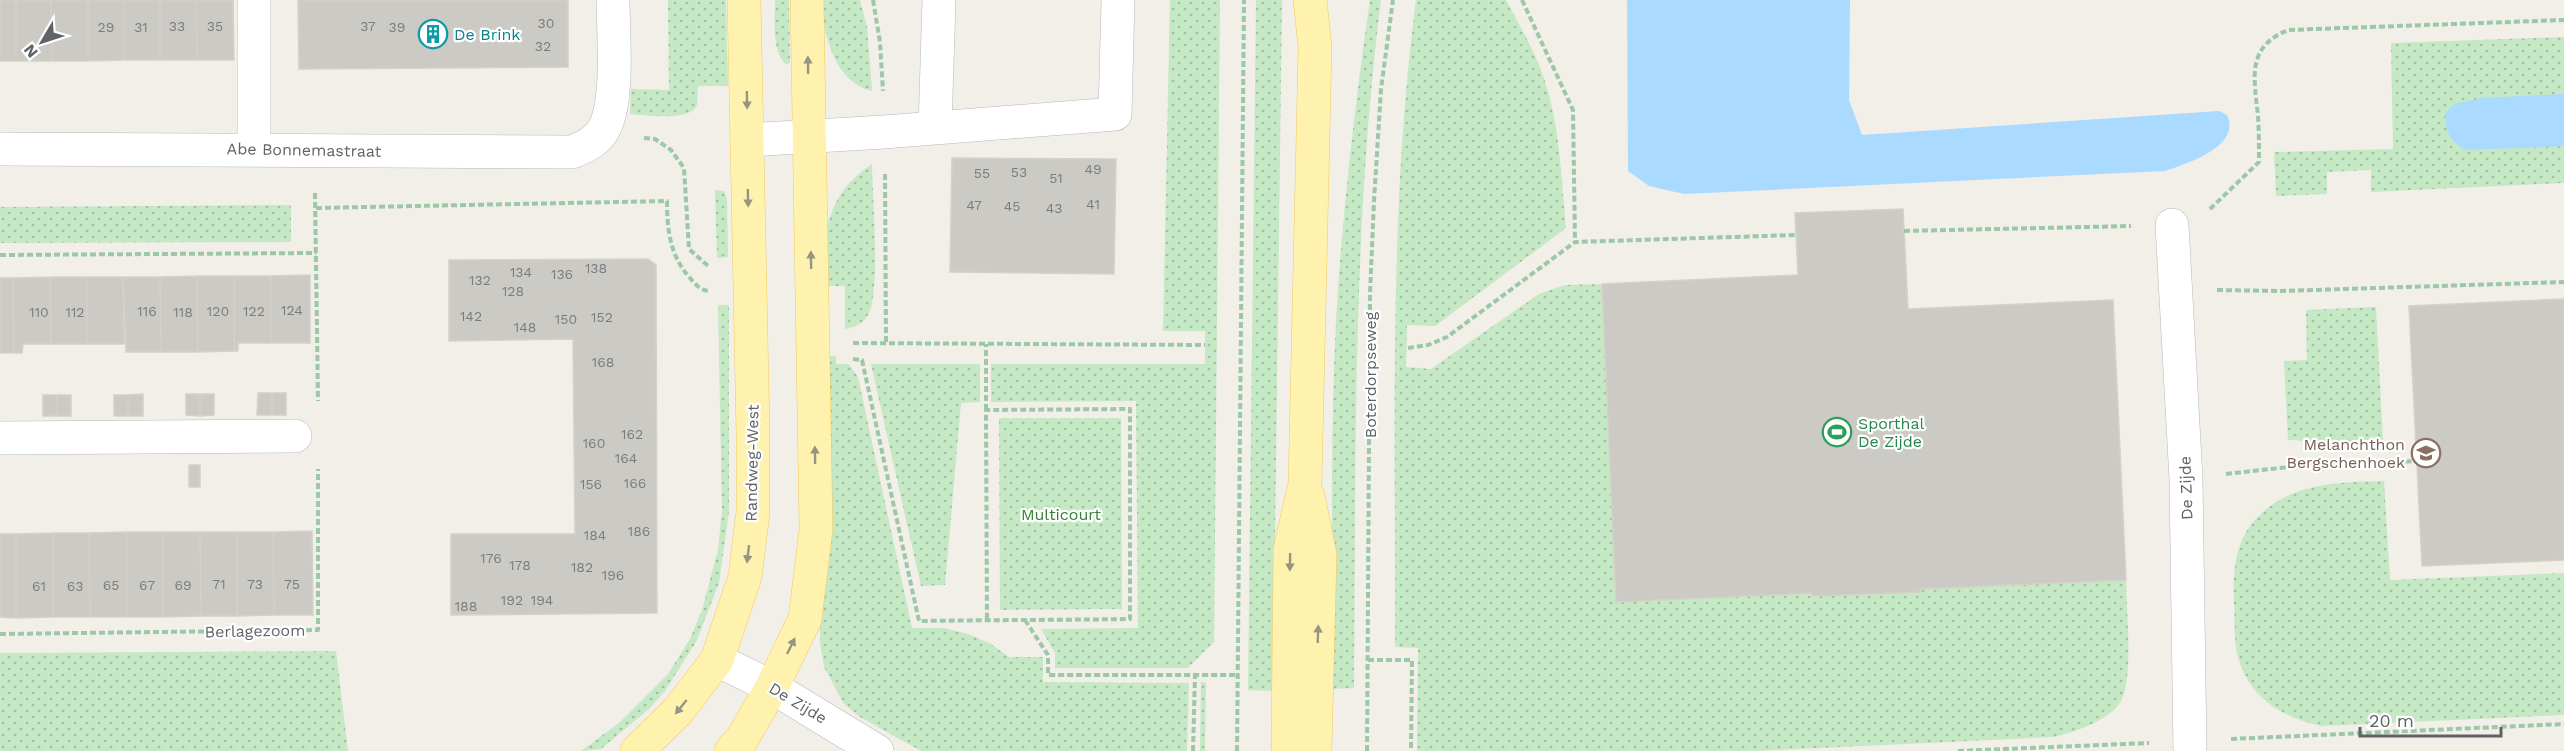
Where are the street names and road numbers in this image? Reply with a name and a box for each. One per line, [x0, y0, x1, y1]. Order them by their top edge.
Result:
street label: Abe Bonnemastraat [227, 139, 382, 161]
street label: Boterdorpseweg [1361, 311, 1380, 438]
street label: Randweg-West [741, 404, 763, 522]
street label: De Zijde [2175, 456, 2197, 520]
street label: Berlagezoom [204, 621, 306, 641]
street label: De Zijde [766, 678, 830, 728]

